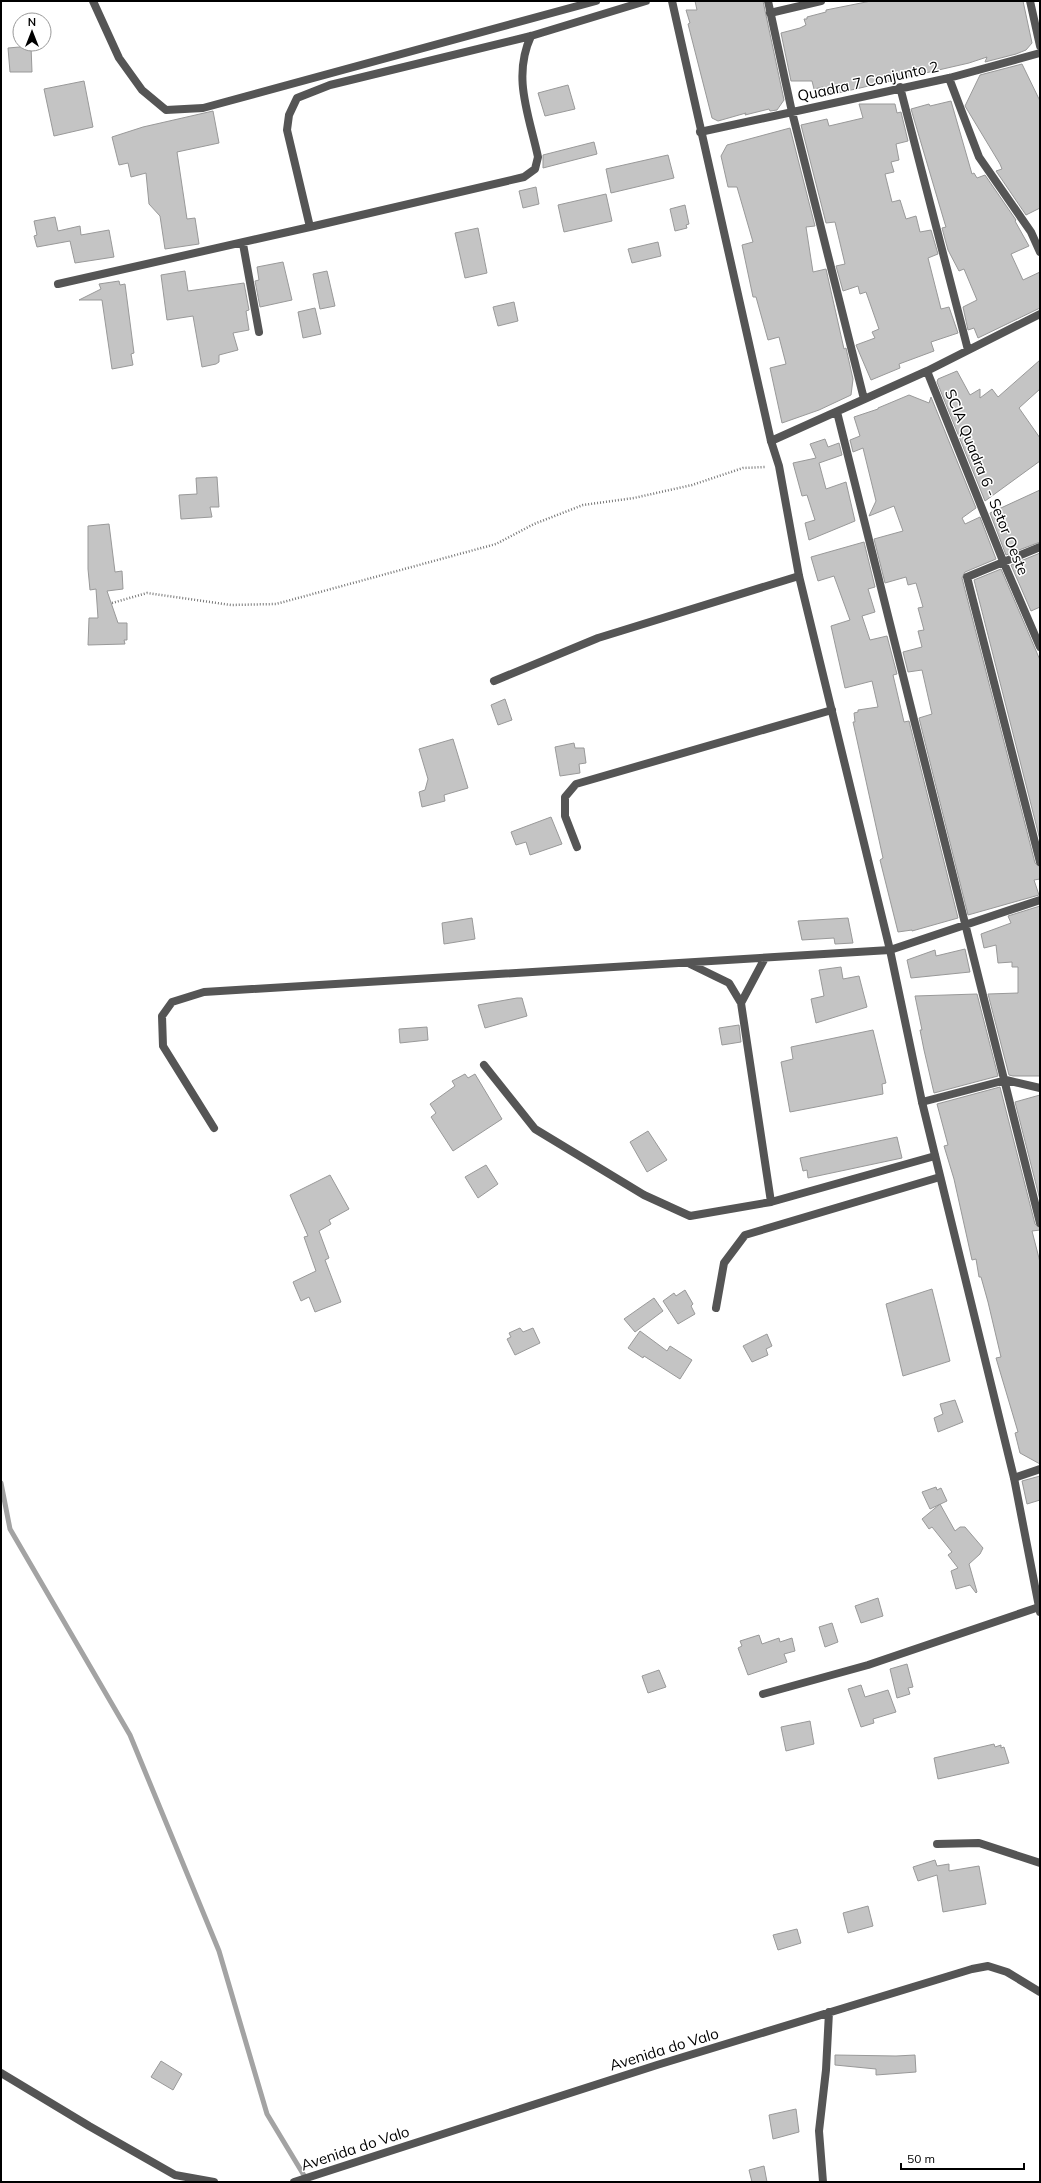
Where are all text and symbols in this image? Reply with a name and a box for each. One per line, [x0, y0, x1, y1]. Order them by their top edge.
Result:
north arrow [12, 12, 52, 52]
text: N [28, 15, 36, 29]
street label: Quadra 7 Conjunto 2 [795, 57, 941, 105]
street label: SCIA Quadra 6 - Setor Oeste [941, 386, 1033, 578]
street label: Avenida do Valo [607, 2023, 721, 2075]
street label: Avenida do Valo [298, 2121, 412, 2175]
scale bar [901, 2145, 1024, 2171]
text: 50 m [907, 2151, 935, 2166]

